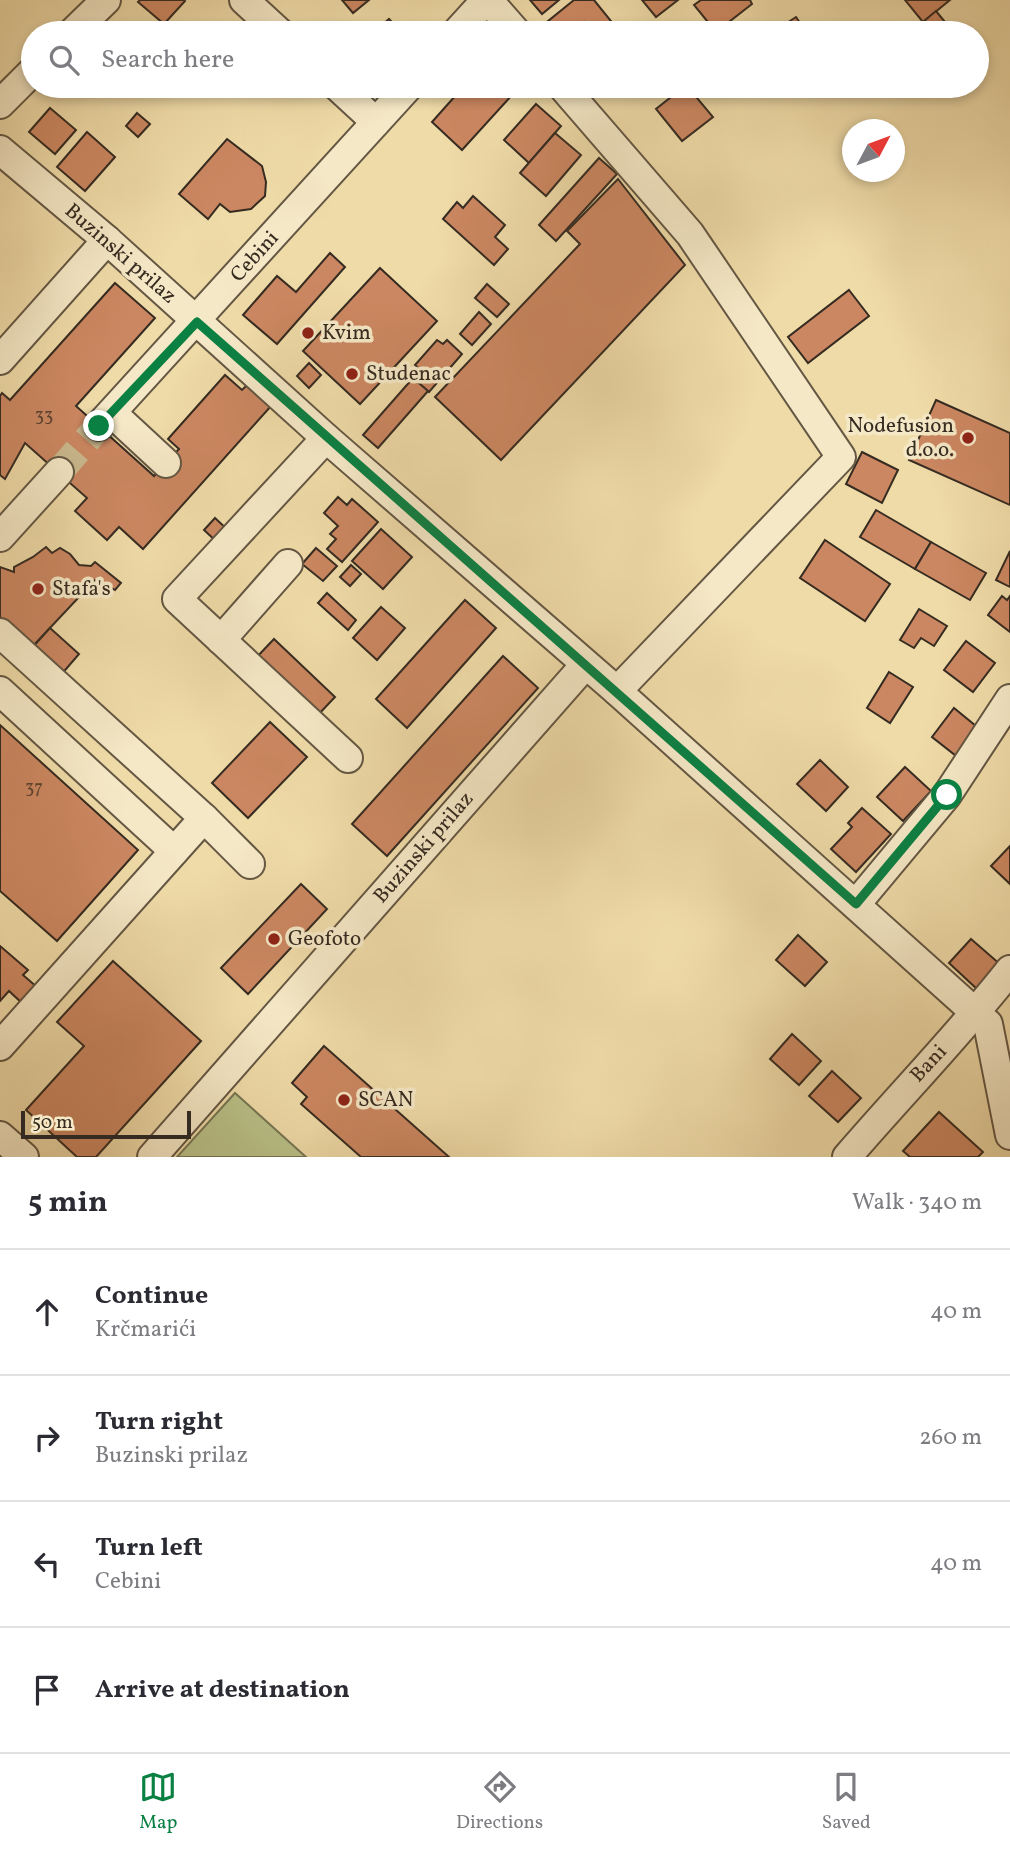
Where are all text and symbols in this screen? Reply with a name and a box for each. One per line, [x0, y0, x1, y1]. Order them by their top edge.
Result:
search box [21, 21, 989, 98]
icon: search [45, 41, 83, 79]
text: Search here [101, 42, 234, 78]
north arrow [842, 119, 905, 182]
street label: Buzinski prilaz [58, 197, 182, 311]
street label: Cebini [224, 225, 286, 289]
place label: Kvim [322, 319, 371, 348]
marker: Kvim [300, 325, 316, 341]
place label: Studenac [366, 360, 451, 389]
marker: Studenac [344, 366, 360, 382]
house number: 33 [35, 404, 53, 429]
route end [83, 410, 114, 441]
place label: Nodefusion d.o.o. [847, 412, 954, 465]
marker: Nodefusion d.o.o. [960, 430, 976, 446]
place label: Stafa's [52, 575, 111, 604]
marker: Stafa's [30, 581, 46, 597]
house number: 37 [25, 776, 43, 801]
route start [931, 779, 962, 810]
street label: Buzinski prilaz [367, 786, 481, 910]
place label: Geofoto [288, 925, 361, 954]
marker: Geofoto [266, 931, 282, 947]
street label: Bani [904, 1039, 954, 1089]
place label: SCAN [358, 1086, 413, 1115]
marker: SCAN [336, 1092, 352, 1108]
scale bar [21, 1108, 191, 1140]
text: 50 m [32, 1110, 73, 1136]
text: 5 min [28, 1182, 108, 1224]
text: Walk · 340 m [852, 1187, 982, 1219]
text: Continue [95, 1278, 208, 1314]
icon: ahead [28, 1293, 66, 1331]
text: 40 m [930, 1296, 982, 1328]
text: Krčmarići [95, 1314, 196, 1346]
text: Turn right [95, 1404, 223, 1440]
icon: right [28, 1419, 66, 1457]
text: 260 m [919, 1422, 982, 1454]
text: Buzinski prilaz [95, 1440, 248, 1472]
text: Turn left [95, 1530, 203, 1566]
icon: left [28, 1545, 66, 1583]
text: 40 m [930, 1548, 982, 1580]
text: Cebini [95, 1566, 161, 1598]
icon: arrive [28, 1671, 66, 1709]
text: Arrive at destination [95, 1672, 350, 1708]
tab: Map [139, 1768, 177, 1836]
tab: Directions [456, 1768, 543, 1836]
tab: Saved [822, 1768, 871, 1836]

